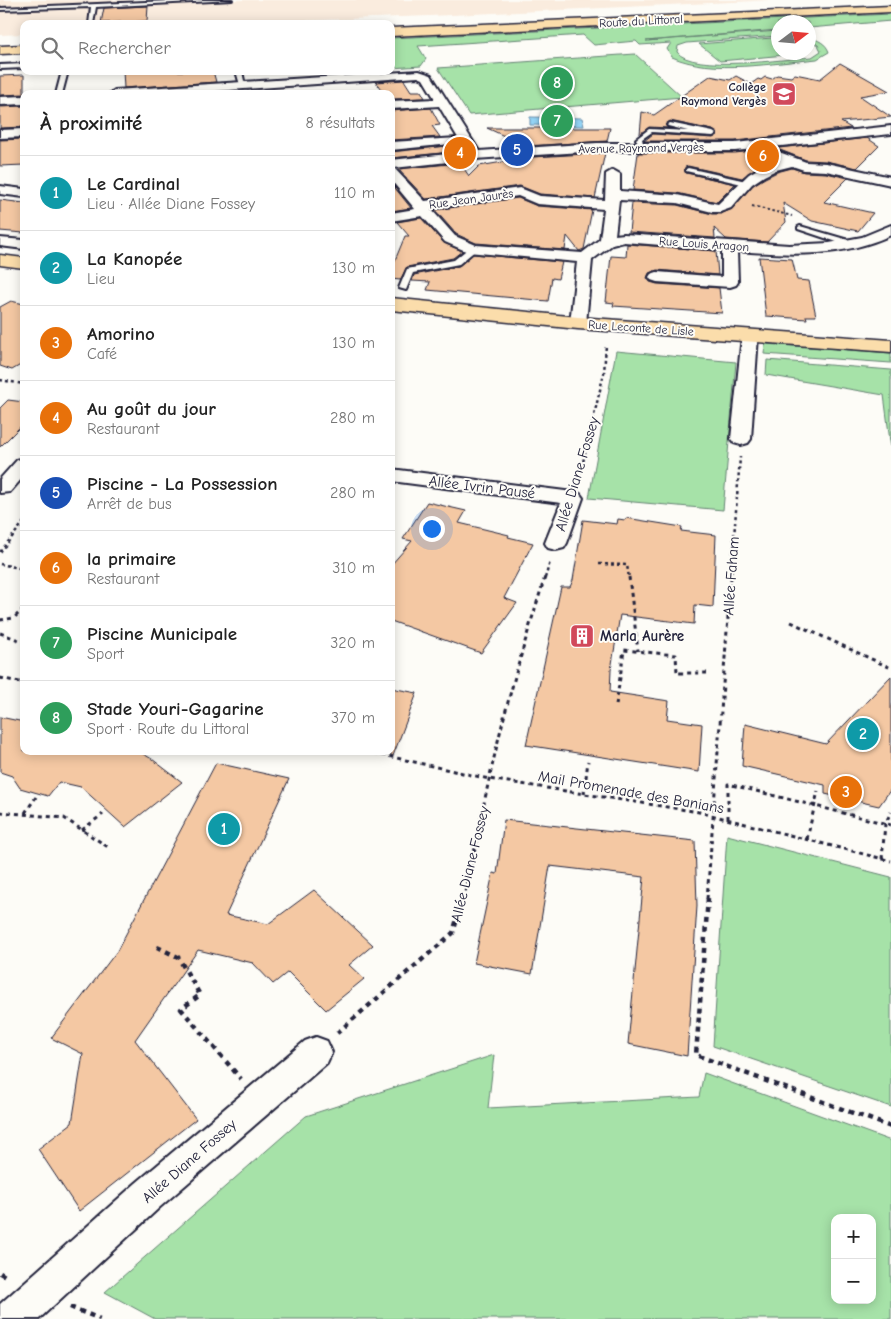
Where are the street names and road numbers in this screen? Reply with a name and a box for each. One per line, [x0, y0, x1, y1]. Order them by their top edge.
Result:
street label: Route du Littoral [599, 12, 683, 30]
street label: Avenue Raymond Vergès [578, 140, 704, 156]
street label: Rue Jean Jaurès [428, 186, 514, 212]
street label: Rue Louis Aragon [658, 234, 750, 254]
street label: Rue Leconte de Lisle [588, 317, 694, 339]
street label: Allée Diane Fossey [551, 414, 603, 534]
street label: Allée Ivrin Pausé [428, 472, 537, 503]
street label: Allée Faham [719, 536, 743, 616]
street label: Mail Promenade des Banians [537, 767, 725, 817]
street label: Allée Diane Fossey [447, 804, 493, 924]
street label: Allée Diane Fossey [138, 1115, 240, 1207]

